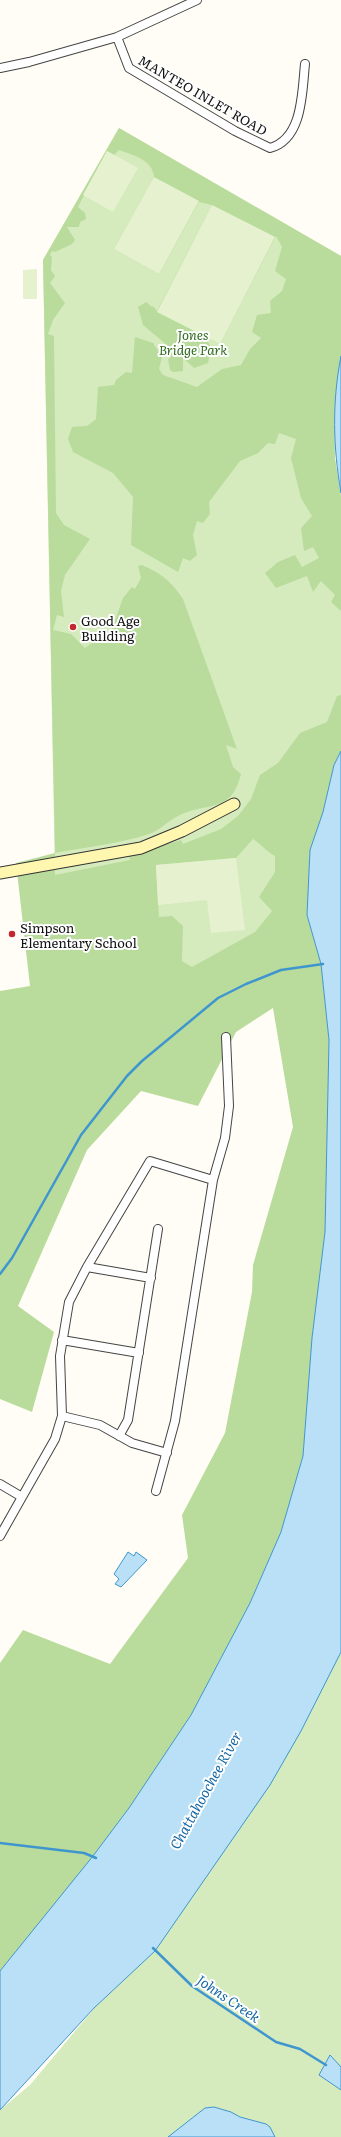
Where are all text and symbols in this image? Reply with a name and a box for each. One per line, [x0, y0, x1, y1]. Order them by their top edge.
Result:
street label: MANTEO INLET ROAD [135, 50, 271, 140]
park label: Jones Bridge Park [159, 325, 228, 359]
place label: Good Age Building [81, 611, 140, 645]
marker: Good Age Building [68, 622, 78, 632]
place label: Simpson Elementary School [20, 918, 137, 952]
marker: Simpson Elementary School [7, 929, 17, 939]
water label: Chattahoochee River [164, 1727, 246, 1853]
water label: Johns Creek [193, 1969, 265, 2027]

